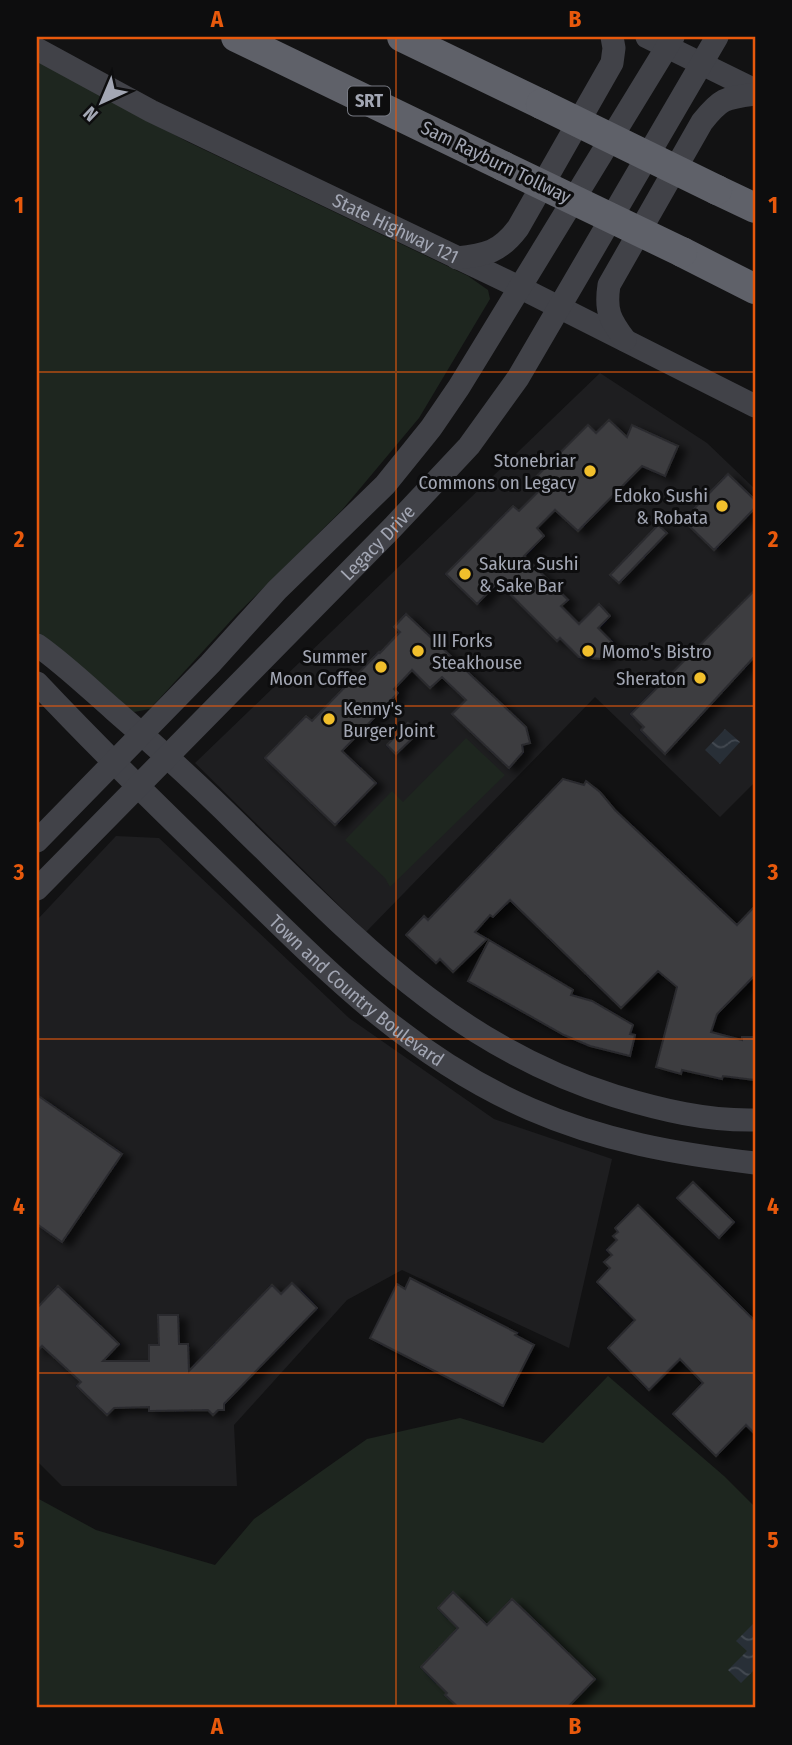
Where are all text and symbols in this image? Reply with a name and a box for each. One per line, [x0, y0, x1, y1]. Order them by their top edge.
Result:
text: A [210, 5, 224, 33]
text: B [569, 5, 582, 33]
north arrow [66, 66, 136, 136]
road number: SRT [348, 86, 390, 116]
text: N [78, 102, 103, 126]
street label: Sam Rayburn Tollway [417, 116, 575, 209]
street label: State Highway 121 [329, 188, 462, 268]
text: 1 [14, 191, 24, 219]
text: 1 [768, 191, 778, 219]
place label: Stonebriar Commons on Legacy [419, 449, 577, 494]
marker: Stonebriar Commons on Legacy [582, 463, 598, 479]
place label: Edoko Sushi & Robata [614, 484, 708, 529]
marker: Edoko Sushi & Robata [714, 498, 730, 514]
street label: Legacy Drive [336, 500, 420, 585]
text: 2 [13, 525, 25, 553]
text: 2 [767, 525, 779, 553]
place label: Sakura Sushi & Sake Bar [479, 552, 578, 597]
marker: Sakura Sushi & Sake Bar [457, 566, 473, 582]
place label: III Forks Steakhouse [432, 629, 522, 674]
place label: Momo's Bistro [602, 640, 712, 663]
marker: III Forks Steakhouse [410, 643, 426, 659]
marker: Momo's Bistro [580, 643, 596, 659]
place label: Summer Moon Coffee [270, 645, 367, 690]
marker: Summer Moon Coffee [373, 659, 389, 675]
place label: Sheraton [616, 667, 686, 690]
marker: Sheraton [692, 670, 708, 686]
place label: Kenny's Burger Joint [343, 697, 436, 742]
marker: Kenny's Burger Joint [321, 711, 337, 727]
text: 3 [13, 858, 25, 886]
text: 3 [767, 858, 779, 886]
street label: Town and Country Boulevard [265, 910, 448, 1071]
text: 4 [13, 1192, 25, 1220]
text: 4 [767, 1192, 779, 1220]
text: 5 [13, 1526, 25, 1554]
text: 5 [767, 1526, 779, 1554]
text: A [210, 1712, 224, 1740]
text: B [569, 1712, 582, 1740]

